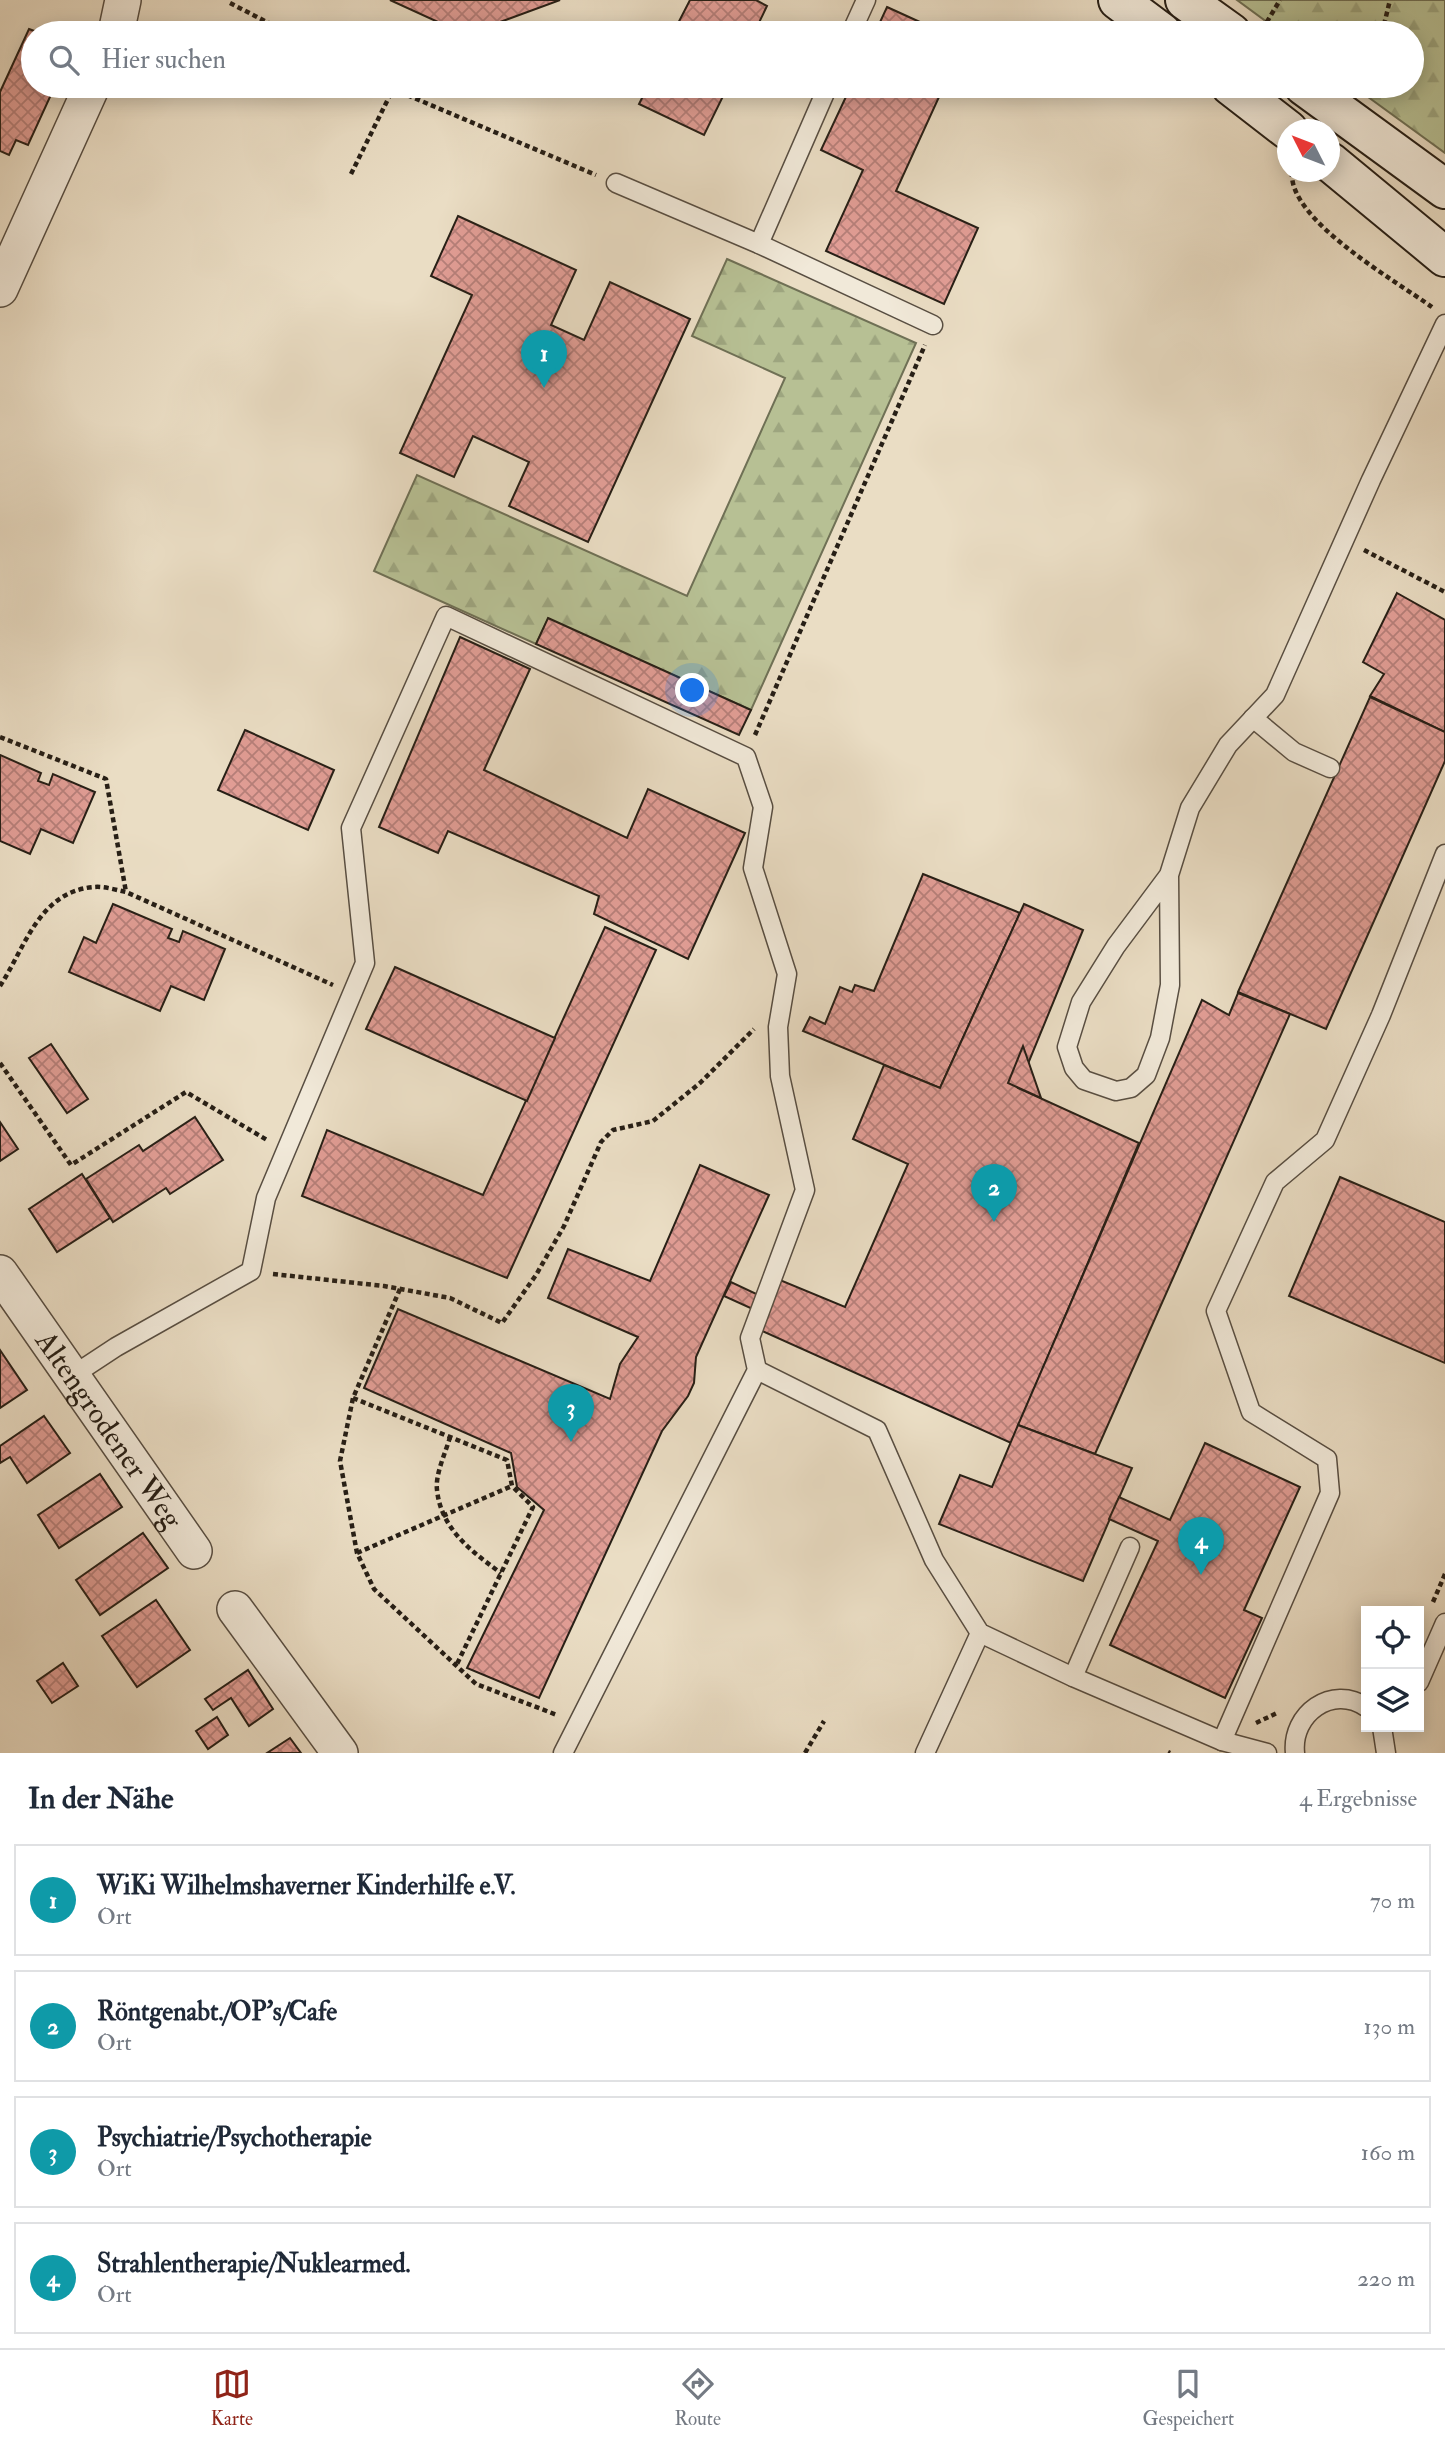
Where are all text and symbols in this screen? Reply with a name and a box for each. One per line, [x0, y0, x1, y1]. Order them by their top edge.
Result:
search box [21, 21, 1424, 98]
icon: search [45, 41, 83, 79]
text: Hier suchen [101, 44, 226, 76]
north arrow [1277, 119, 1340, 182]
pin: 1 [521, 330, 567, 388]
your location [675, 673, 709, 707]
pin: 2 [971, 1164, 1017, 1222]
street label: Altengrodener Weg [27, 1323, 192, 1537]
pin: 3 [548, 1384, 594, 1442]
pin: 4 [1178, 1517, 1224, 1575]
map controls [1361, 1606, 1424, 1732]
button: locate [1361, 1606, 1424, 1669]
button: layers [1361, 1669, 1424, 1732]
text: In der Nähe [28, 1780, 173, 1817]
text: 4 Ergebnisse [1299, 1784, 1417, 1813]
text: WiKi Wilhelmshaverner Kinderhilfe e.V. [97, 1870, 515, 1902]
text: 1 [49, 1886, 57, 1915]
text: 70 m [1370, 1886, 1415, 1915]
text: Ort [97, 1902, 132, 1931]
text: Röntgenabt./OP's/Cafe [97, 1996, 337, 2028]
text: 2 [47, 2012, 59, 2041]
text: 130 m [1363, 2012, 1415, 2041]
text: Ort [97, 2028, 132, 2057]
text: Psychiatrie/Psychotherapie [97, 2122, 372, 2154]
text: 3 [49, 2138, 57, 2167]
text: 160 m [1361, 2138, 1415, 2167]
text: Ort [97, 2154, 132, 2183]
text: Strahlentherapie/Nuklearmed. [97, 2248, 411, 2280]
text: 4 [47, 2264, 59, 2293]
text: 220 m [1357, 2264, 1415, 2293]
text: Ort [97, 2280, 132, 2309]
tab: Karte [211, 2365, 253, 2431]
tab: Route [675, 2365, 721, 2431]
tab: Gespeichert [1143, 2365, 1234, 2431]

